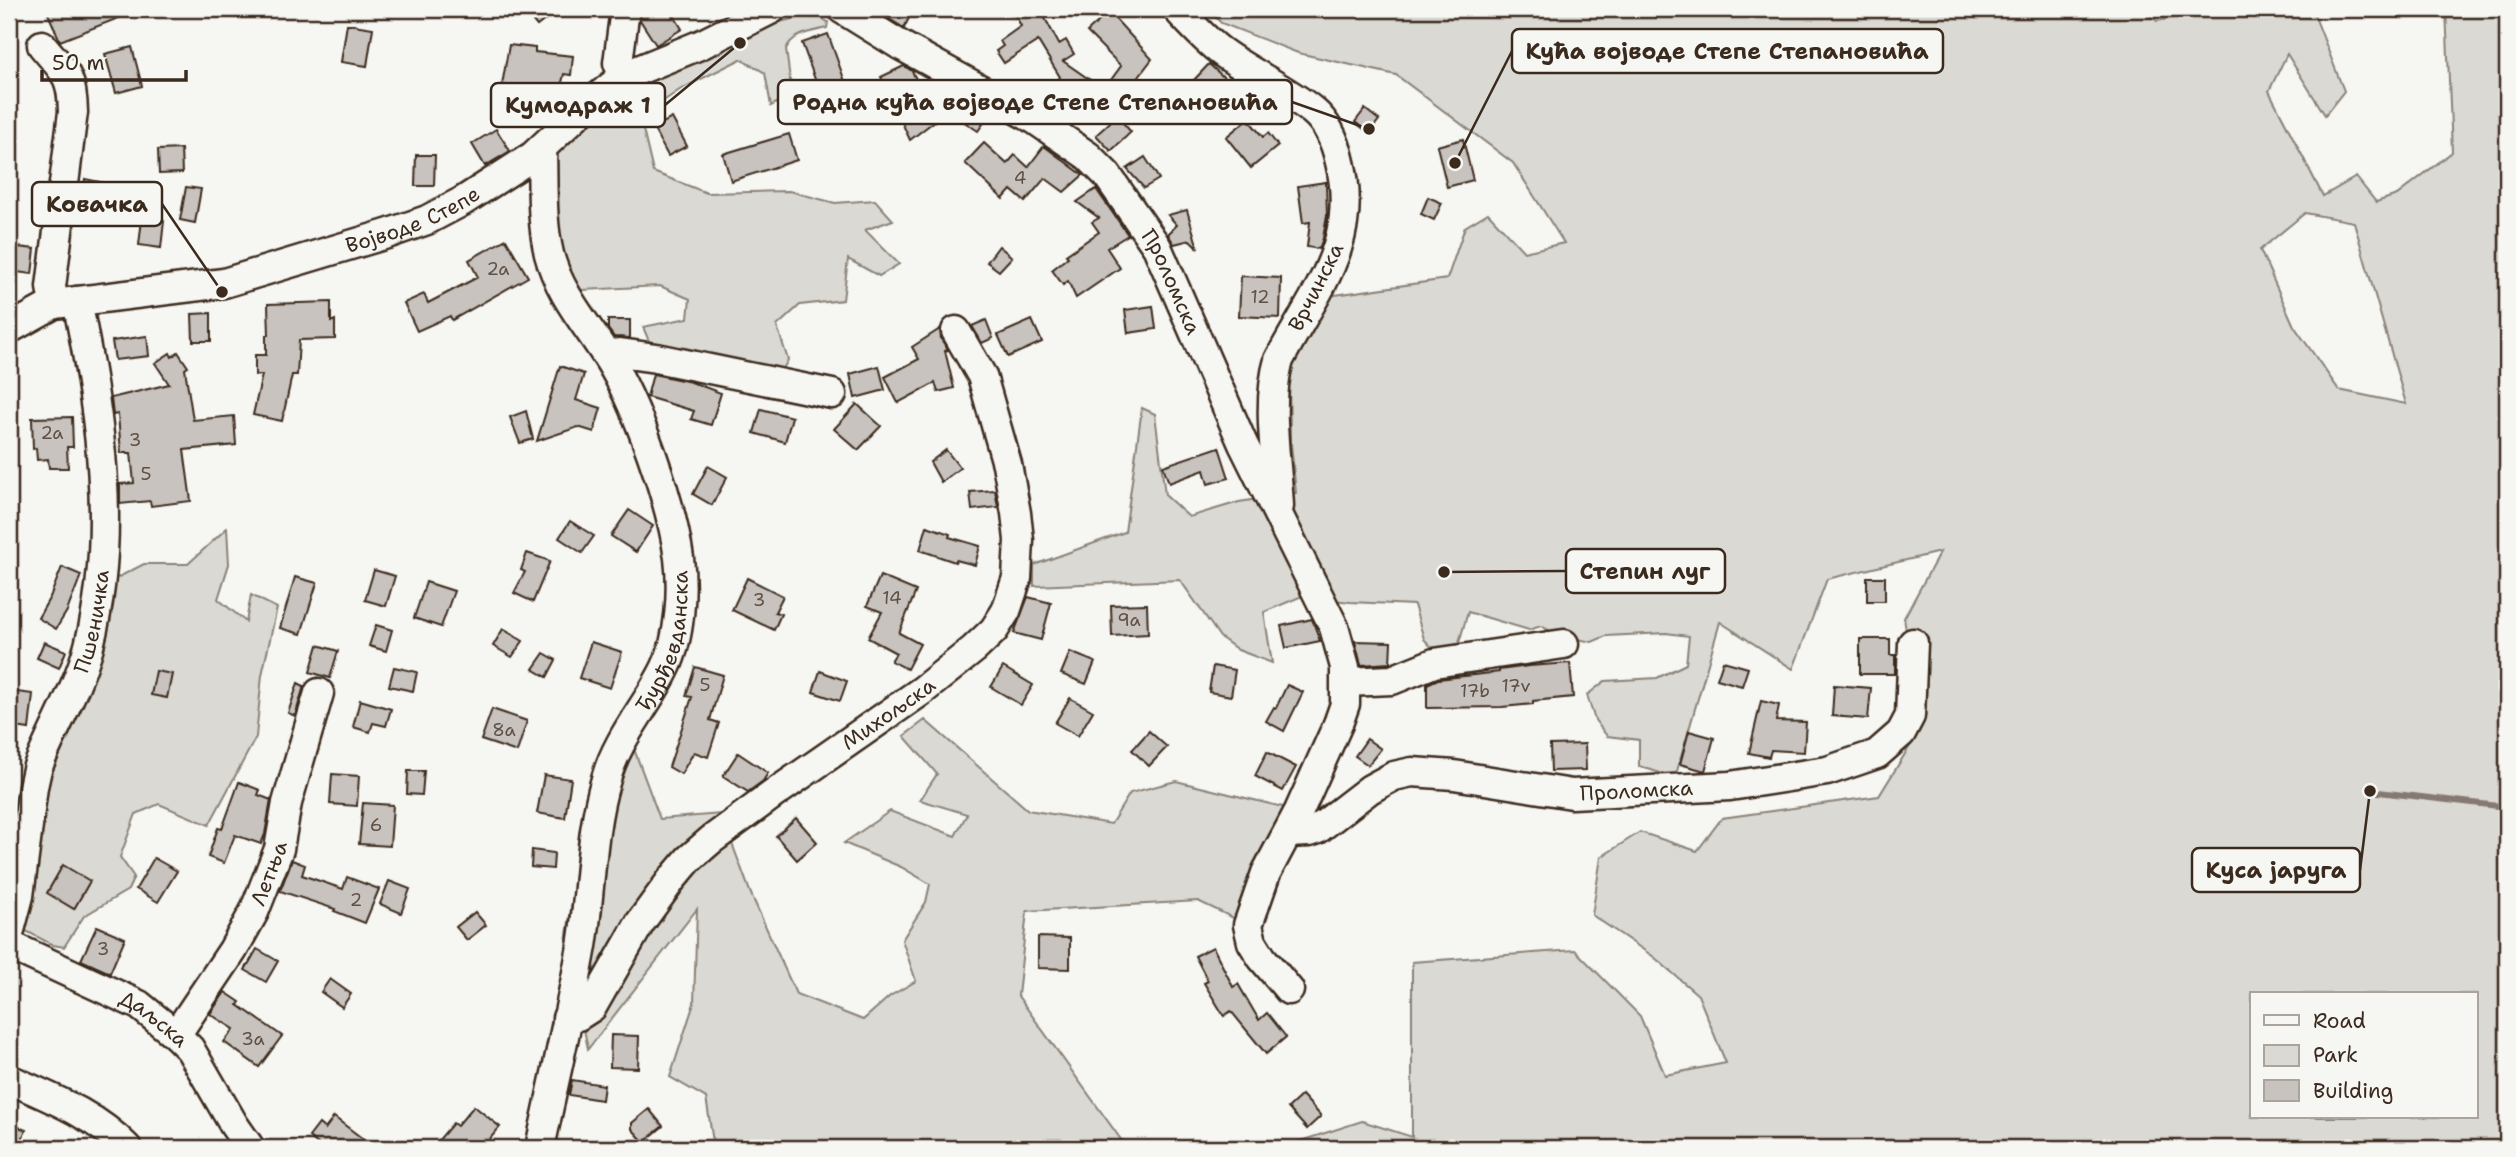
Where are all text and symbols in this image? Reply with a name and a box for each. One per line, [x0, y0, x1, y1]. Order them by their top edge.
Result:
callout: Кућа војводе Степе Степановића [1512, 29, 1943, 73]
text: Кућа војводе Степе Степановића [1525, 36, 1929, 66]
scale bar [42, 38, 186, 82]
text: 50 m [52, 49, 105, 77]
callout: Родна кућа војводе Степе Степановића [778, 80, 1292, 124]
callout: Кумодраж 1 [491, 83, 665, 127]
text: Родна кућа војводе Степе Степановића [792, 87, 1278, 117]
text: Кумодраж 1 [505, 90, 651, 120]
house number: 4 [1014, 166, 1026, 190]
street label: Војводе Степе [342, 180, 485, 260]
callout: Ковачка [32, 182, 162, 226]
text: Ковачка [46, 189, 148, 219]
street label: Проломска [1135, 224, 1208, 339]
street label: Врчинска [1282, 238, 1350, 336]
house number: 2a [486, 257, 510, 281]
house number: 12 [1250, 285, 1270, 309]
house number: 2a [40, 421, 64, 445]
house number: 3 [129, 428, 141, 452]
house number: 5 [140, 462, 152, 486]
callout: Степин луг [1566, 549, 1725, 593]
text: Степин луг [1579, 556, 1711, 586]
street label: Пшеничка [67, 569, 116, 677]
street label: Ђурђевданска [629, 570, 695, 717]
house number: 14 [882, 586, 902, 610]
house number: 3 [753, 588, 765, 612]
house number: 9a [1117, 608, 1141, 632]
street label: Михољска [836, 671, 941, 756]
house number: 5 [699, 673, 711, 697]
house number: 17v [1501, 674, 1531, 698]
house number: 17b [1460, 679, 1490, 703]
house number: 8a [492, 718, 516, 742]
street label: Проломска [1579, 774, 1694, 808]
house number: 6 [370, 813, 382, 837]
street label: Летња [244, 840, 294, 910]
callout: Куса јаруга [2192, 848, 2360, 892]
text: Куса јаруга [2206, 855, 2347, 885]
house number: 2 [350, 888, 362, 912]
house number: 3 [97, 937, 109, 961]
street label: Даљска [115, 984, 194, 1053]
legend [2250, 992, 2478, 1118]
text: Road [2313, 1007, 2366, 1035]
house number: 3a [241, 1027, 265, 1051]
text: Park [2313, 1041, 2358, 1069]
text: Building [2313, 1077, 2393, 1105]

